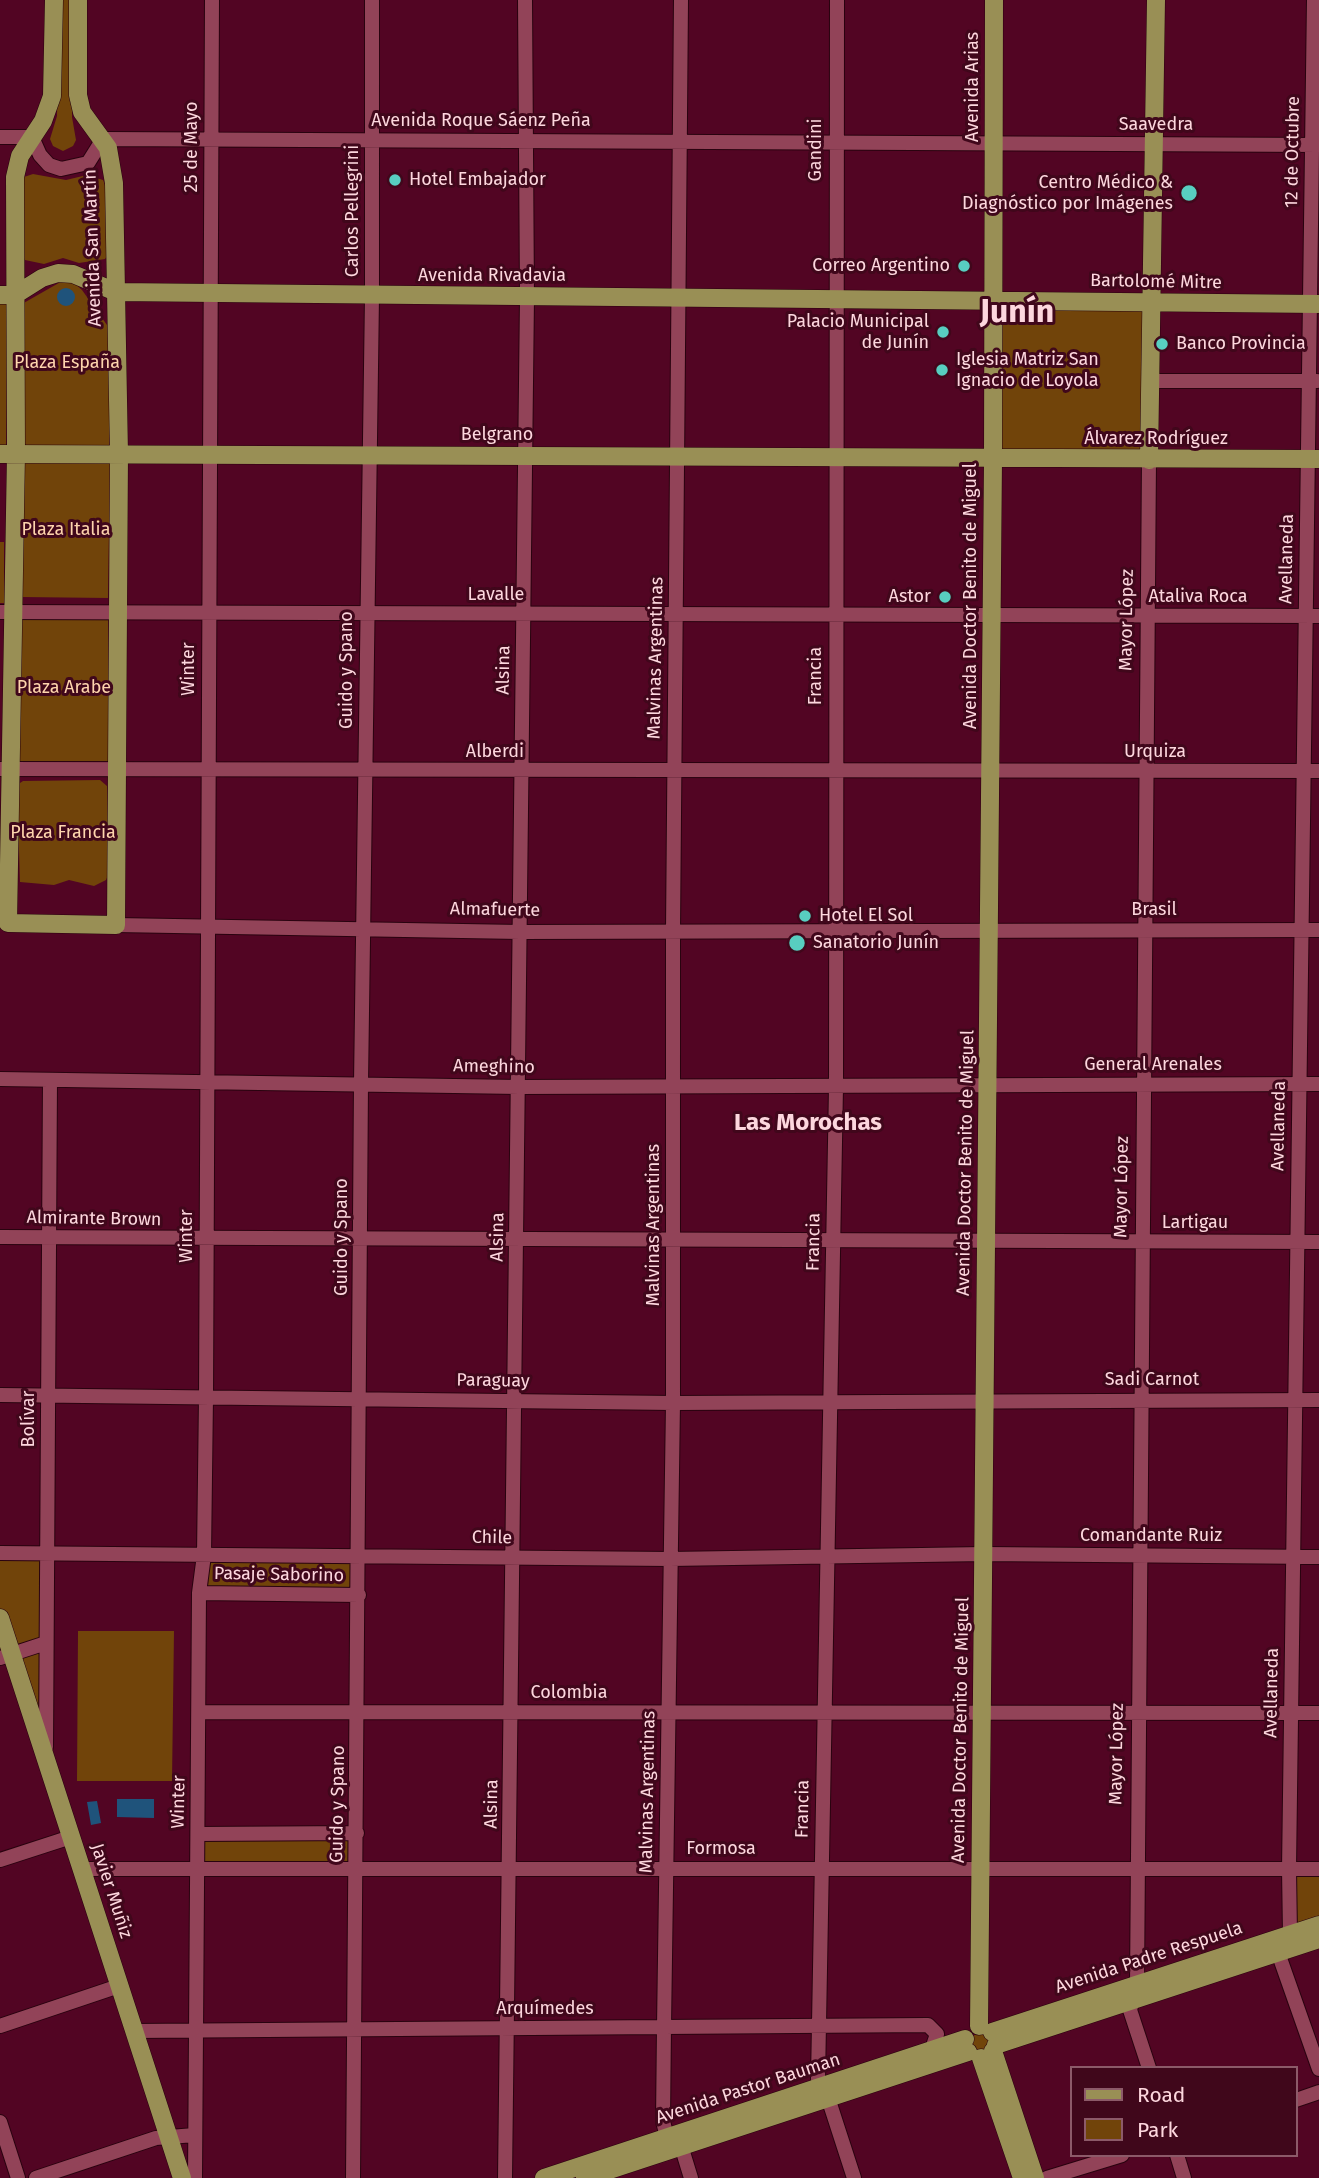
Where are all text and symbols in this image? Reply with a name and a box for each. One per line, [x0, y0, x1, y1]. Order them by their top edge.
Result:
street label: Avenida Arias [962, 32, 984, 142]
street label: 12 de Octubre [1281, 96, 1305, 208]
street label: 25 de Mayo [181, 102, 203, 192]
street label: Avenida Roque Sáenz Peña [371, 110, 591, 132]
street label: Saavedra [1119, 114, 1193, 136]
street label: Gandini [805, 118, 827, 182]
street label: Carlos Pellegrini [342, 145, 364, 277]
street label: Avenida San Martín [79, 169, 107, 327]
place label: Hotel Embajador [409, 169, 546, 191]
marker: Hotel Embajador [387, 172, 403, 188]
place label: Centro Médico & Diagnóstico por Imágenes [962, 172, 1173, 214]
marker: Centro Médico & Diagnóstico por Imágenes [1179, 183, 1199, 203]
place label: Correo Argentino [812, 255, 950, 277]
marker: Correo Argentino [956, 258, 972, 274]
street label: Avenida Rivadavia [418, 265, 566, 287]
street label: Bartolomé Mitre [1090, 270, 1222, 294]
district label: Junín [980, 294, 1054, 332]
place label: Palacio Municipal de Junín [787, 311, 929, 354]
marker: Palacio Municipal de Junín [935, 324, 951, 340]
place label: Banco Provincia [1176, 333, 1306, 355]
marker: Banco Provincia [1154, 336, 1170, 352]
place label: Iglesia Matriz San Ignacio de Loyola [956, 349, 1099, 392]
park label: Plaza España [14, 352, 120, 374]
marker: Iglesia Matriz San Ignacio de Loyola [934, 362, 950, 378]
street label: Belgrano [461, 424, 533, 446]
street label: Álvarez Rodríguez [1084, 428, 1228, 450]
street label: Avenida Doctor Benito de Miguel [960, 463, 982, 729]
street label: Avellaneda [1275, 514, 1299, 604]
park label: Plaza Italia [22, 519, 110, 541]
street label: Mayor López [1115, 569, 1139, 671]
street label: Malvinas Argentinas [644, 577, 668, 739]
street label: Lavalle [468, 584, 524, 606]
place label: Astor [889, 586, 931, 608]
street label: Ataliva Roca [1148, 586, 1248, 608]
marker: Astor [937, 589, 953, 605]
street label: Guido y Spano [336, 611, 358, 729]
street label: Winter [178, 642, 200, 696]
street label: Alsina [493, 645, 515, 695]
street label: Francia [805, 647, 827, 705]
park label: Plaza Arabe [17, 677, 111, 699]
street label: Alberdi [466, 741, 524, 763]
street label: Urquiza [1124, 741, 1186, 763]
park label: Plaza Francia [10, 822, 116, 844]
street label: Almafuerte [450, 898, 540, 922]
street label: Brasil [1131, 899, 1177, 921]
place label: Hotel El Sol [819, 905, 913, 927]
marker: Hotel El Sol [797, 908, 813, 924]
place label: Sanatorio Junín [813, 932, 939, 954]
marker: Sanatorio Junín [787, 933, 807, 953]
street label: Avenida Doctor Benito de Miguel [953, 1030, 979, 1296]
street label: General Arenales [1084, 1054, 1222, 1076]
street label: Ameghino [453, 1055, 535, 1079]
street label: Avellaneda [1267, 1081, 1291, 1171]
district label: Las Morochas [734, 1109, 882, 1137]
street label: Mayor López [1110, 1136, 1134, 1238]
street label: Malvinas Argentinas [643, 1144, 665, 1306]
street label: Guido y Spano [331, 1178, 353, 1296]
street label: Almirante Brown [26, 1207, 162, 1231]
street label: Winter [176, 1209, 198, 1263]
street label: Alsina [487, 1212, 509, 1262]
street label: Lartigau [1162, 1212, 1228, 1234]
street label: Francia [803, 1213, 825, 1271]
street label: Sadi Carnot [1105, 1369, 1199, 1391]
street label: Paraguay [456, 1370, 530, 1392]
street label: Bolívar [18, 1390, 40, 1448]
street label: Comandante Ruiz [1080, 1525, 1222, 1547]
street label: Chile [472, 1527, 512, 1549]
street label: Pasaje Saborino [214, 1563, 344, 1587]
street label: Avenida Doctor Benito de Miguel [948, 1597, 974, 1863]
street label: Avellaneda [1260, 1648, 1284, 1738]
street label: Colombia [531, 1682, 607, 1704]
street label: Mayor López [1105, 1703, 1129, 1805]
street label: Malvinas Argentinas [636, 1711, 660, 1873]
street label: Guido y Spano [326, 1745, 350, 1863]
street label: Winter [168, 1775, 190, 1829]
street label: Alsina [481, 1779, 503, 1829]
street label: Francia [792, 1780, 814, 1838]
street label: Formosa [686, 1838, 756, 1860]
street label: Javier Muñiz [86, 1841, 136, 1941]
street label: Avenida Padre Respuela [1053, 1917, 1245, 1999]
street label: Arquímedes [496, 1998, 594, 2020]
street label: Avenida Pastor Bauman [653, 2049, 843, 2129]
legend [1070, 2066, 1298, 2157]
text: Road [1137, 2082, 1185, 2108]
text: Park [1137, 2117, 1178, 2143]

